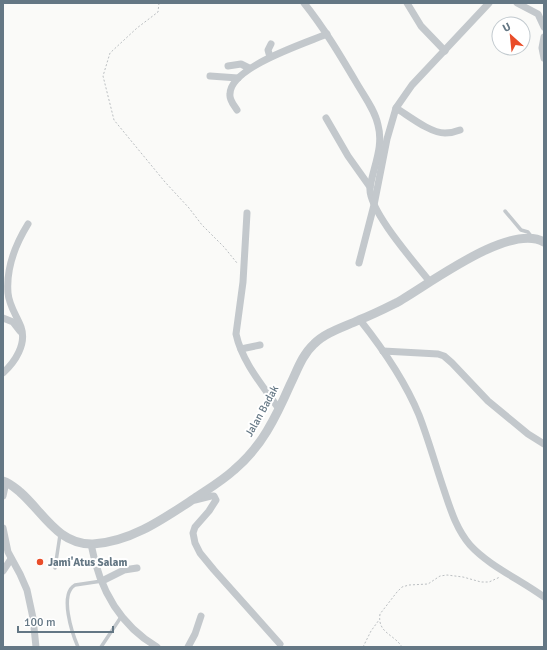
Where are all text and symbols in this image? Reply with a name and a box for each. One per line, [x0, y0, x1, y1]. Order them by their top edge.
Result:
north arrow [491, 16, 531, 56]
text: U [500, 20, 513, 35]
street label: Jalan Badak [243, 383, 282, 439]
place label: Jami'Atus Salam [48, 556, 127, 569]
marker: Jami'Atus Salam [35, 557, 45, 567]
scale bar [18, 608, 113, 634]
text: 100 m [24, 615, 56, 630]

